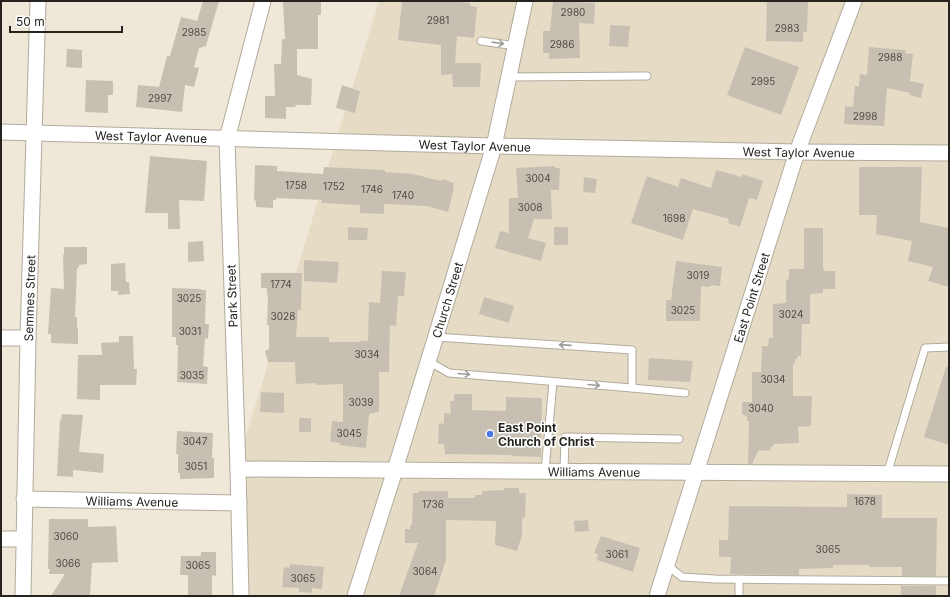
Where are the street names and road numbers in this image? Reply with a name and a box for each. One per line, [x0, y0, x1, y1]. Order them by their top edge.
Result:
street label: West Taylor Avenue [95, 127, 207, 145]
street label: West Taylor Avenue [418, 136, 531, 154]
street label: West Taylor Avenue [742, 143, 855, 160]
street label: East Point Street [730, 251, 772, 344]
street label: Semmes Street [20, 255, 38, 341]
street label: Church Street [428, 260, 466, 340]
street label: Park Street [223, 264, 241, 328]
street label: Williams Avenue [548, 464, 640, 479]
street label: Williams Avenue [86, 493, 178, 509]

